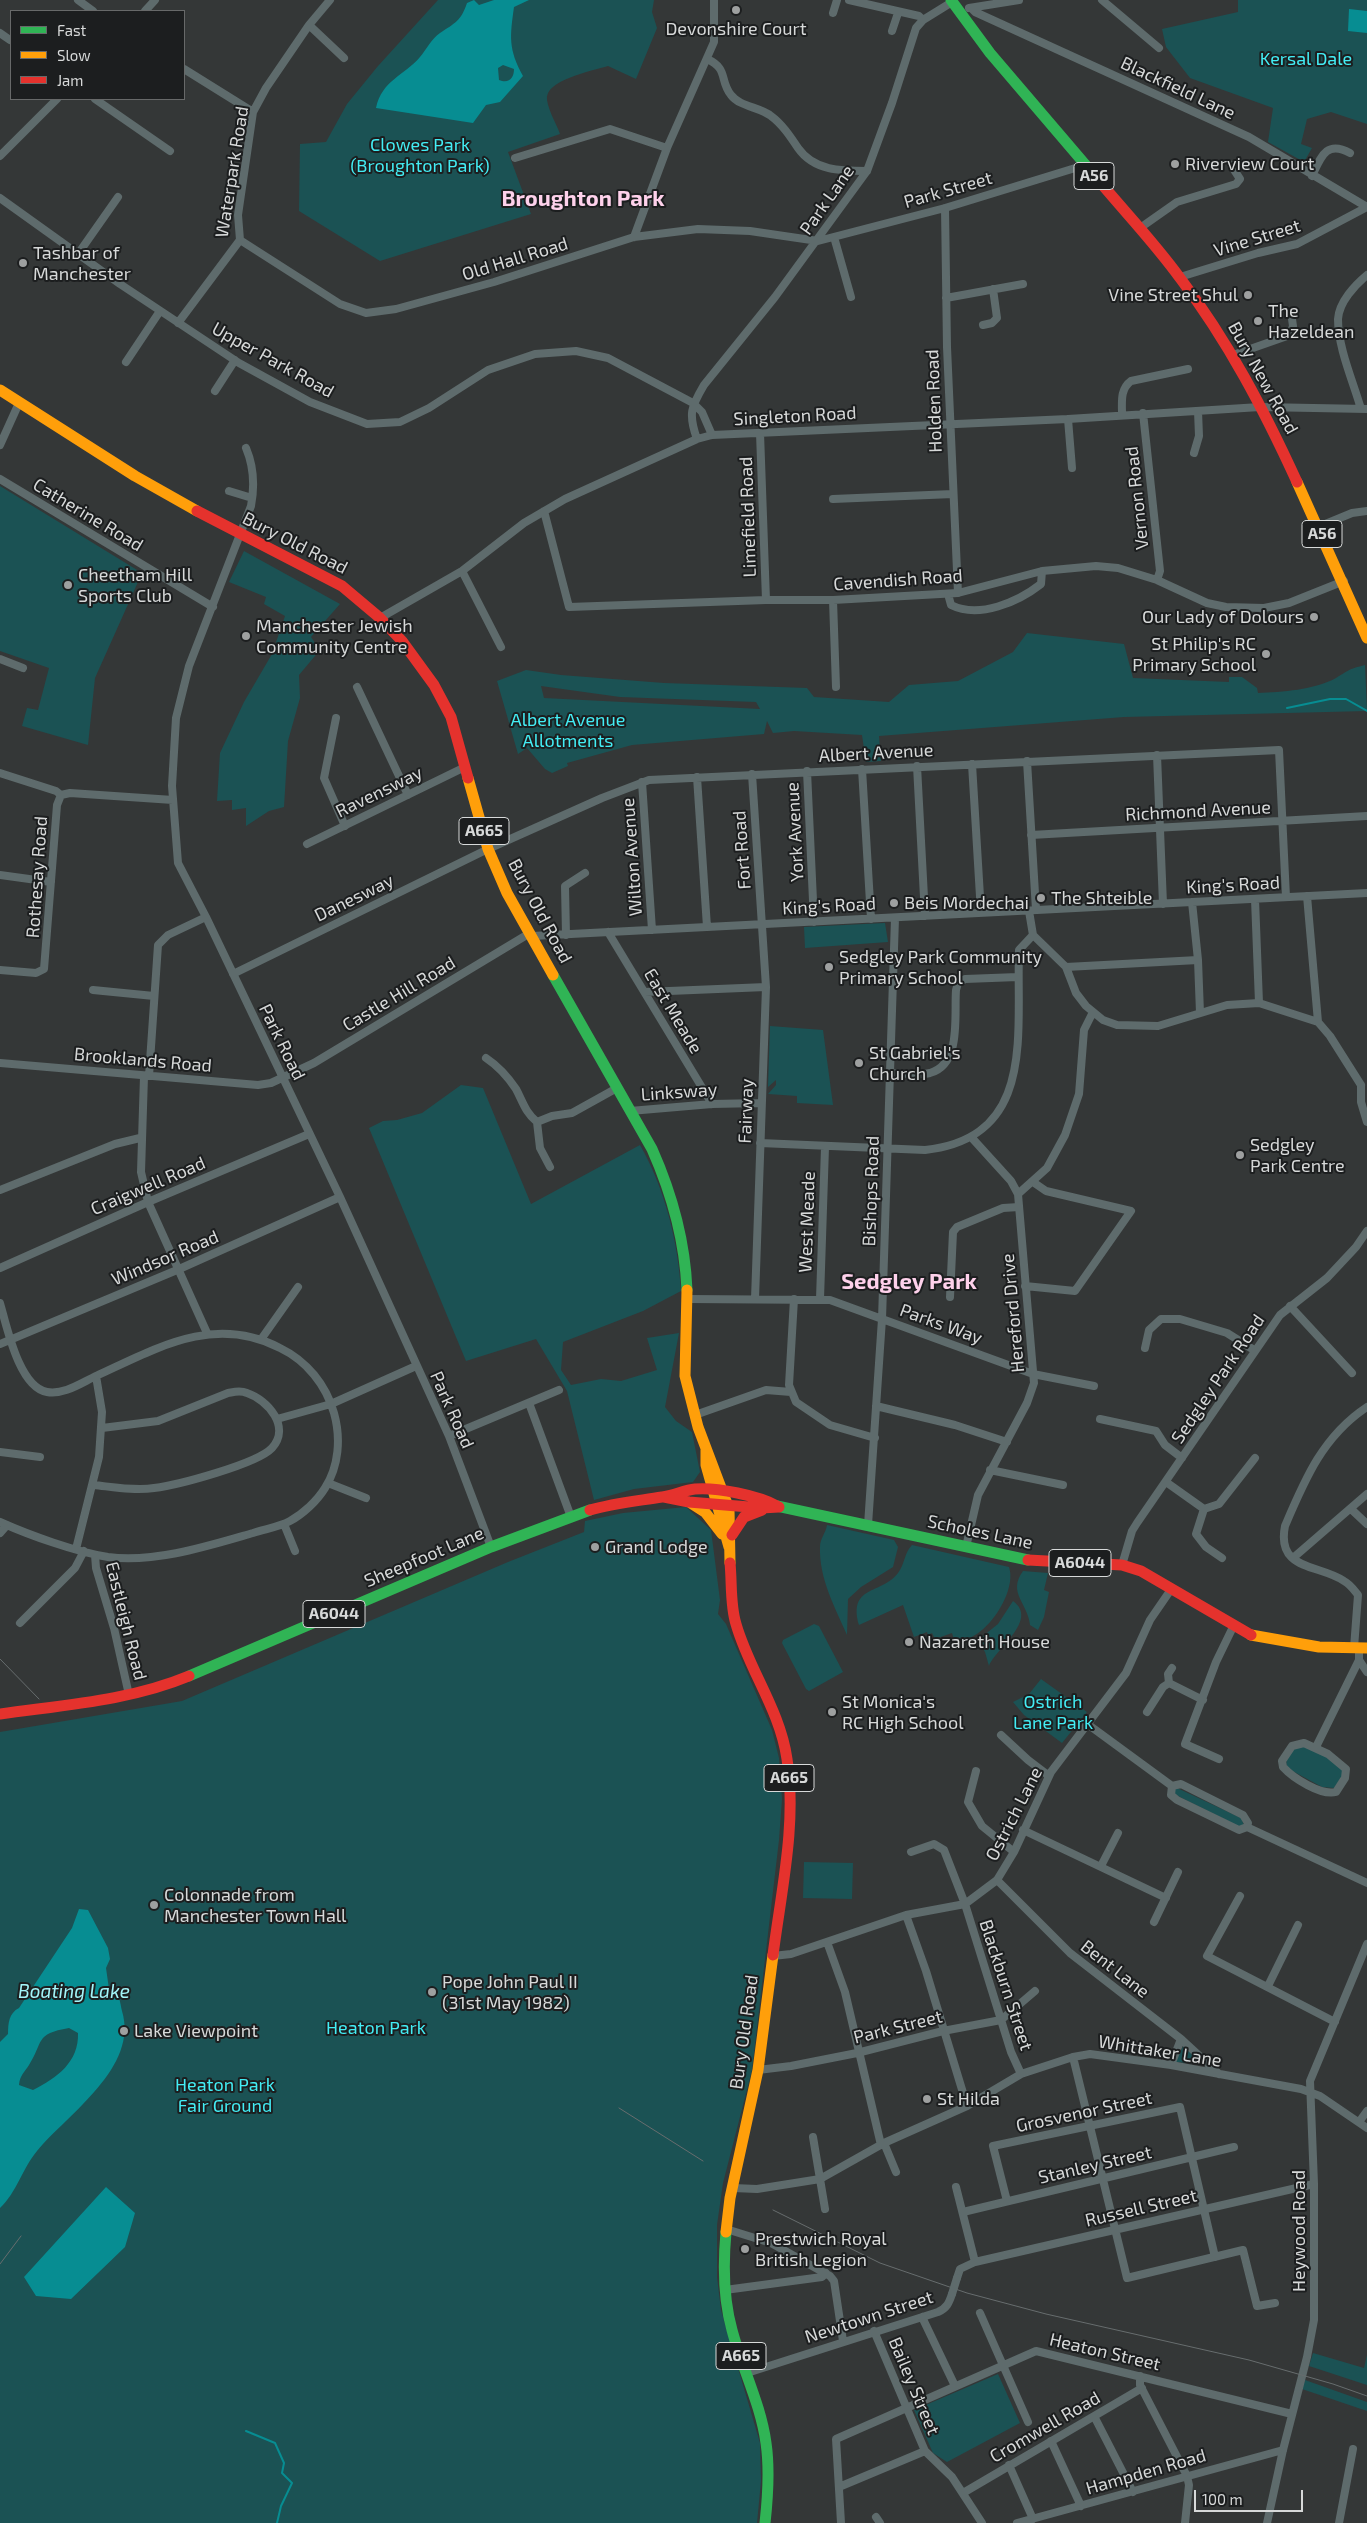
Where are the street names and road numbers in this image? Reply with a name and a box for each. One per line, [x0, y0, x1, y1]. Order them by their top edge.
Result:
street label: Blackfield Lane [1117, 52, 1239, 124]
street label: Waterpark Road [211, 105, 253, 239]
street label: Park Lane [795, 161, 859, 239]
road number: A56 [1074, 162, 1114, 190]
street label: Park Street [901, 167, 995, 213]
street label: Vine Street [1211, 215, 1303, 261]
street label: Old Hall Road [459, 233, 571, 285]
street label: Upper Park Road [208, 318, 338, 402]
street label: Bury New Road [1223, 318, 1303, 438]
street label: Holden Road [921, 349, 947, 453]
street label: Singleton Road [733, 402, 857, 430]
street label: Vernon Road [1121, 445, 1153, 551]
street label: Limefield Road [735, 456, 761, 578]
street label: Catherine Road [29, 474, 147, 556]
street label: Bury Old Road [239, 507, 351, 579]
road number: A56 [1302, 520, 1342, 548]
street label: Cavendish Road [833, 565, 963, 595]
street label: Albert Avenue [818, 739, 934, 767]
street label: Ravensway [332, 762, 426, 822]
street label: York Avenue [782, 782, 808, 882]
street label: Richmond Avenue [1125, 796, 1271, 826]
street label: Wilton Avenue [617, 797, 647, 917]
street label: Fort Road [728, 810, 756, 890]
street label: Rothesay Road [22, 815, 52, 939]
road number: A665 [459, 818, 509, 844]
street label: Bury Old Road [503, 855, 577, 967]
street label: Danesway [311, 870, 397, 926]
street label: King's Road [1186, 872, 1280, 898]
street label: King's Road [782, 893, 876, 919]
street label: Castle Hill Road [339, 952, 459, 1036]
street label: East Meade [639, 965, 707, 1057]
street label: Park Road [254, 1000, 310, 1084]
street label: Brooklands Road [73, 1043, 213, 1077]
street label: Fairway [734, 1078, 758, 1144]
street label: Linksway [640, 1079, 718, 1105]
street label: Bishops Road [858, 1135, 884, 1247]
street label: Craigwell Road [87, 1152, 209, 1220]
street label: West Meade [794, 1171, 820, 1273]
street label: Windsor Road [108, 1226, 222, 1290]
street label: Hereford Drive [997, 1253, 1029, 1373]
street label: Parks Way [897, 1299, 985, 1349]
street label: Sedgley Park Road [1167, 1310, 1269, 1448]
street label: Park Road [425, 1368, 479, 1452]
street label: Scholes Lane [925, 1510, 1035, 1554]
street label: Sheepfoot Lane [361, 1522, 487, 1592]
road number: A6044 [1049, 1550, 1111, 1576]
street label: Eastleigh Road [101, 1559, 151, 1683]
road number: A6044 [303, 1600, 365, 1628]
street label: Ostrich Lane [981, 1764, 1047, 1864]
road number: A665 [764, 1765, 814, 1792]
street label: Blackburn Street [975, 1917, 1037, 2053]
street label: Bent Lane [1076, 1935, 1154, 2003]
street label: Bury Old Road [725, 1973, 763, 2091]
street label: Park Street [851, 2006, 945, 2048]
street label: Whittaker Lane [1097, 2031, 1223, 2071]
street label: Grosvenor Street [1014, 2087, 1154, 2137]
street label: Stanley Street [1036, 2141, 1154, 2189]
street label: Heywood Road [1288, 2170, 1310, 2292]
street label: Russell Street [1083, 2185, 1199, 2231]
street label: Newtown Street [802, 2286, 936, 2348]
street label: Heaton Street [1047, 2329, 1163, 2375]
street label: Bailey Street [884, 2334, 944, 2438]
road number: A665 [716, 2342, 766, 2370]
street label: Cromwell Road [986, 2387, 1104, 2467]
street label: Hampden Road [1083, 2445, 1209, 2499]

